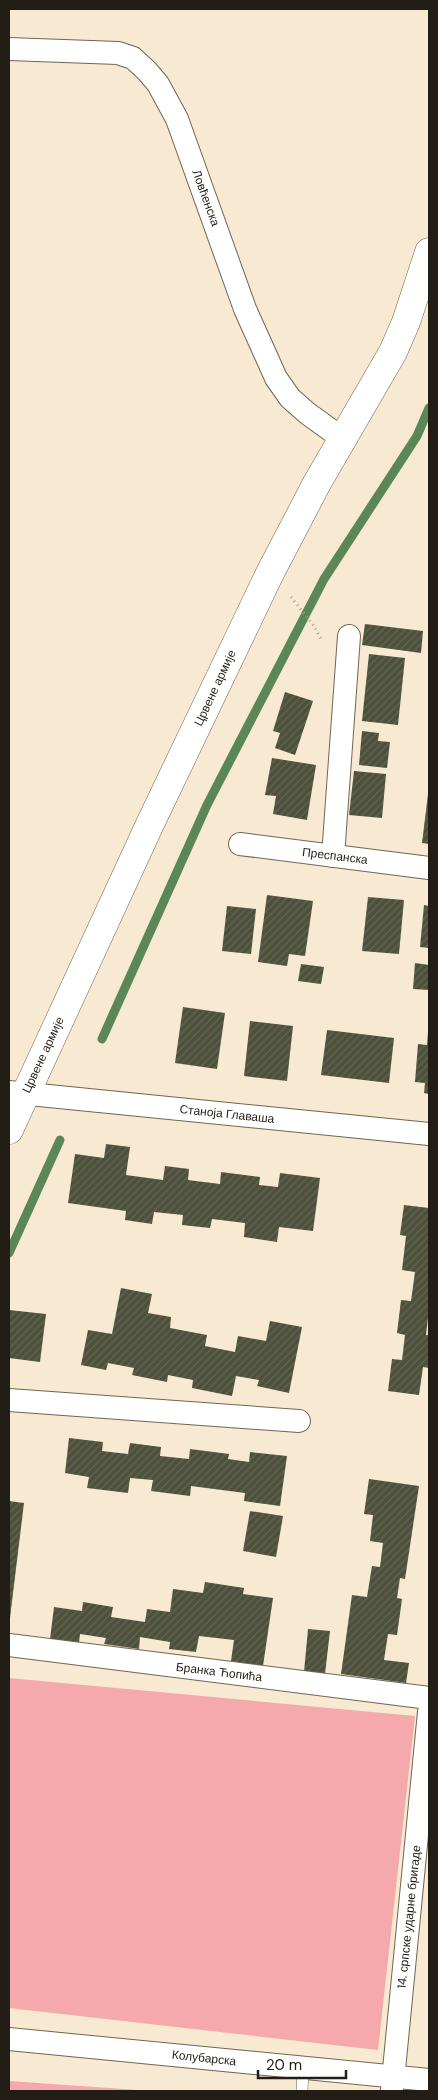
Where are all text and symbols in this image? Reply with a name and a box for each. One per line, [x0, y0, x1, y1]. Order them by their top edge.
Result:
street label: Ловћенска [188, 167, 224, 229]
street label: Црвене армије [190, 647, 240, 729]
street label: Преспанска [301, 844, 369, 868]
street label: Црвене армије [18, 1014, 68, 1096]
street label: Станоја Главаша [179, 1101, 276, 1127]
street label: Бранка Ћопића [175, 1659, 263, 1685]
street label: 14. српске ударне бригаде [394, 1844, 425, 1990]
street label: Колубарска [171, 2047, 237, 2069]
scale bar [258, 2048, 346, 2080]
text: 20 m [266, 2055, 302, 2075]

